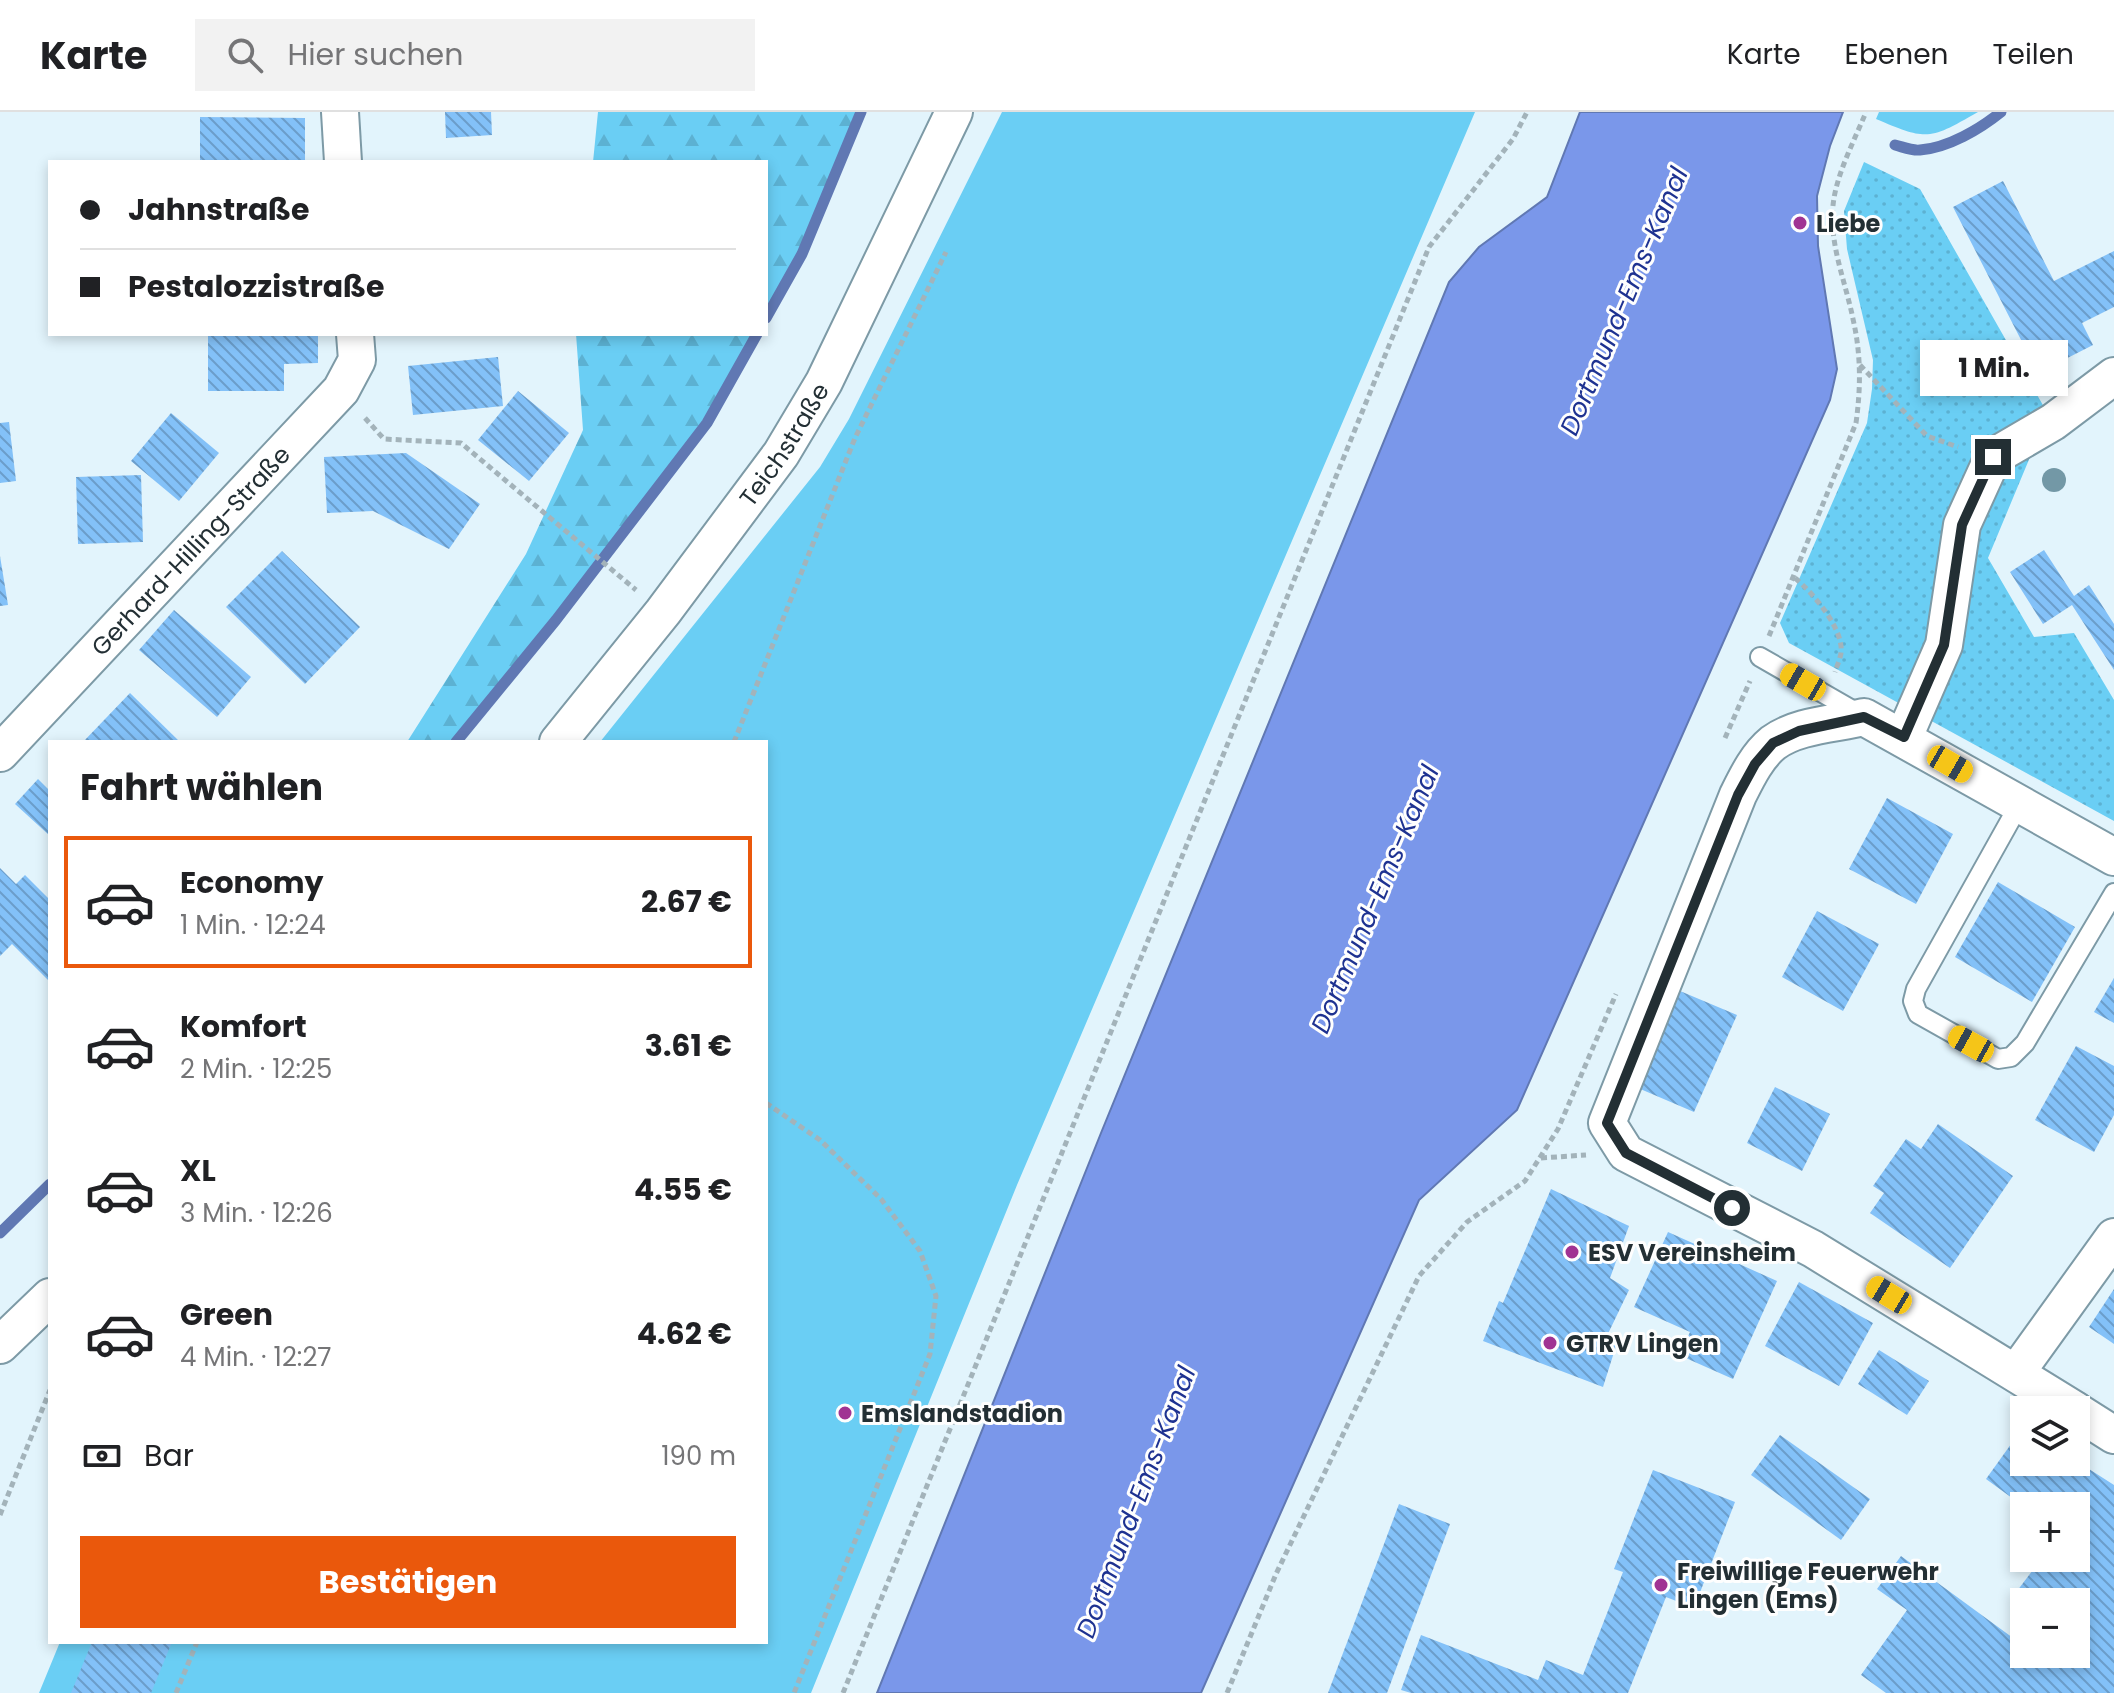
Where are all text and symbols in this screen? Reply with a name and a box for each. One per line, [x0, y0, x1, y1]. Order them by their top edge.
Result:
search box [195, 19, 755, 91]
text: Karte [40, 29, 147, 82]
icon: search [223, 33, 267, 77]
text: Hier suchen [287, 33, 463, 76]
text: Karte [1727, 35, 1801, 74]
text: Ebenen [1845, 35, 1948, 74]
text: Teilen [1992, 35, 2074, 74]
water label: Dortmund-Ems-Kanal [1551, 161, 1697, 441]
text: Jahnstraße [128, 188, 310, 231]
place label: Liebe [1816, 207, 1881, 240]
marker: Liebe [1791, 214, 1809, 232]
text: Pestalozzistraße [128, 265, 384, 308]
callout: 1 Min. [1919, 341, 2067, 397]
text: 1 Min. [1958, 350, 2030, 386]
street label: Teichstraße [731, 376, 836, 513]
street label: Gerhard-Hilling-Straße [84, 438, 297, 663]
route end [1975, 439, 2011, 475]
car [1776, 660, 1830, 704]
car [1923, 742, 1977, 786]
water label: Dortmund-Ems-Kanal [1302, 759, 1448, 1039]
text: Fahrt wählen [80, 762, 323, 813]
text: Economy [180, 861, 324, 904]
icon: car [84, 866, 156, 938]
text: 2.67 € [641, 880, 732, 923]
text: 1 Min. · 12:24 [180, 907, 326, 943]
text: Komfort [180, 1005, 307, 1048]
icon: car [84, 1010, 156, 1082]
car [1944, 1022, 1998, 1066]
text: 3.61 € [645, 1024, 732, 1067]
text: 2 Min. · 12:25 [180, 1051, 332, 1087]
text: XL [180, 1149, 216, 1192]
icon: car [84, 1154, 156, 1226]
text: 4.55 € [634, 1168, 732, 1211]
route start [1714, 1190, 1750, 1226]
text: 3 Min. · 12:26 [180, 1195, 333, 1231]
place label: ESV Vereinsheim [1588, 1236, 1796, 1269]
marker: ESV Vereinsheim [1563, 1243, 1581, 1261]
car [1862, 1272, 1916, 1318]
text: Green [180, 1293, 273, 1336]
icon: car [84, 1298, 156, 1370]
text: 4.62 € [637, 1312, 732, 1355]
place label: GTRV Lingen [1566, 1327, 1719, 1360]
marker: GTRV Lingen [1541, 1334, 1559, 1352]
text: 4 Min. · 12:27 [180, 1339, 332, 1375]
water label: Dortmund-Ems-Kanal [1068, 1361, 1205, 1643]
map controls [2010, 1396, 2090, 1668]
button: layers [2010, 1396, 2090, 1476]
place label: Emslandstadion [861, 1397, 1063, 1430]
marker: Emslandstadion [836, 1404, 854, 1422]
icon: cash [80, 1434, 124, 1478]
text: Bar [144, 1434, 194, 1477]
text: 190 m [661, 1438, 736, 1474]
button: + [2010, 1492, 2090, 1572]
button: Bestätigen [80, 1536, 736, 1628]
place label: Freiwillige Feuerwehr Lingen (Ems) [1677, 1555, 1939, 1616]
marker: Freiwillige Feuerwehr Lingen (Ems) [1652, 1576, 1670, 1594]
button: − [2010, 1588, 2090, 1668]

